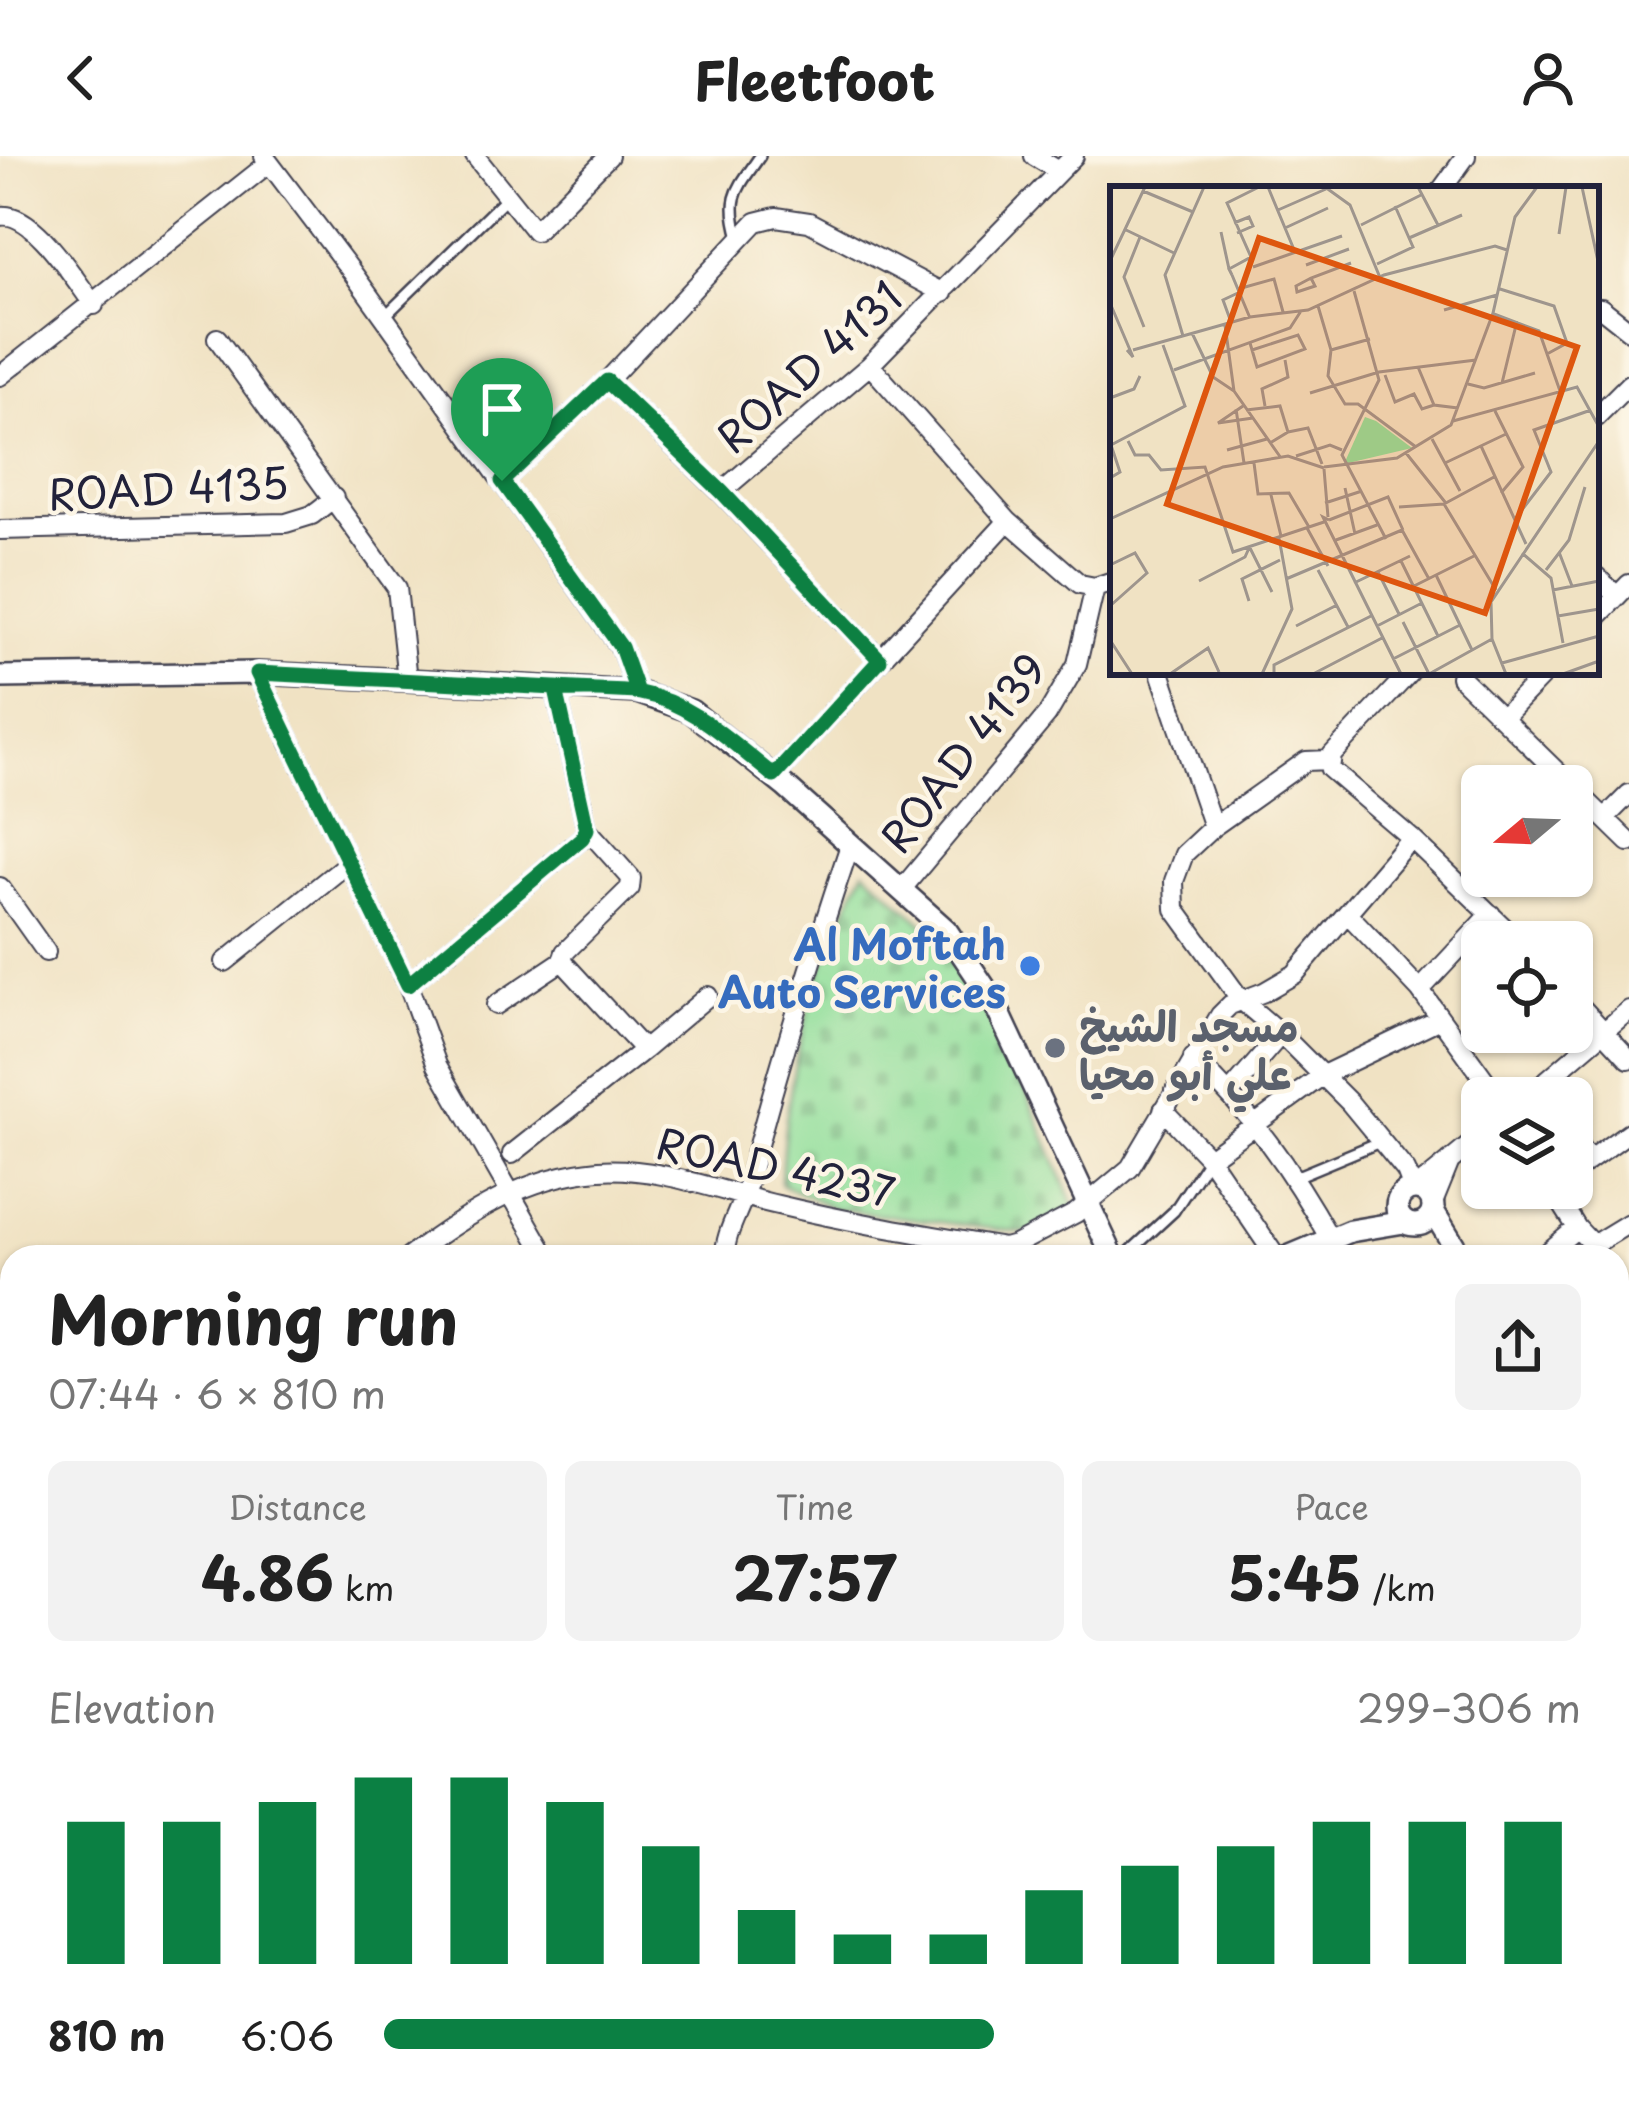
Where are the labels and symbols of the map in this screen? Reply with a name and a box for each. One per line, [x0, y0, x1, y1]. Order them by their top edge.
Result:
inset map [1110, 186, 1599, 675]
street label: ROAD 4131 [701, 265, 915, 467]
pin [451, 358, 553, 481]
street label: ROAD 4135 [46, 449, 290, 525]
street label: ROAD 4139 [864, 639, 1060, 865]
north arrow [1461, 765, 1593, 897]
place label: Al Moftah Auto Services [718, 911, 1006, 1022]
marker: Al Moftah Auto Services [1017, 953, 1043, 979]
place label: مسجد الشيخ علي أبو محيا [1079, 993, 1299, 1113]
marker: مسجد الشيخ علي أبو محيا [1042, 1035, 1068, 1061]
street label: ROAD 4237 [651, 1110, 901, 1222]

